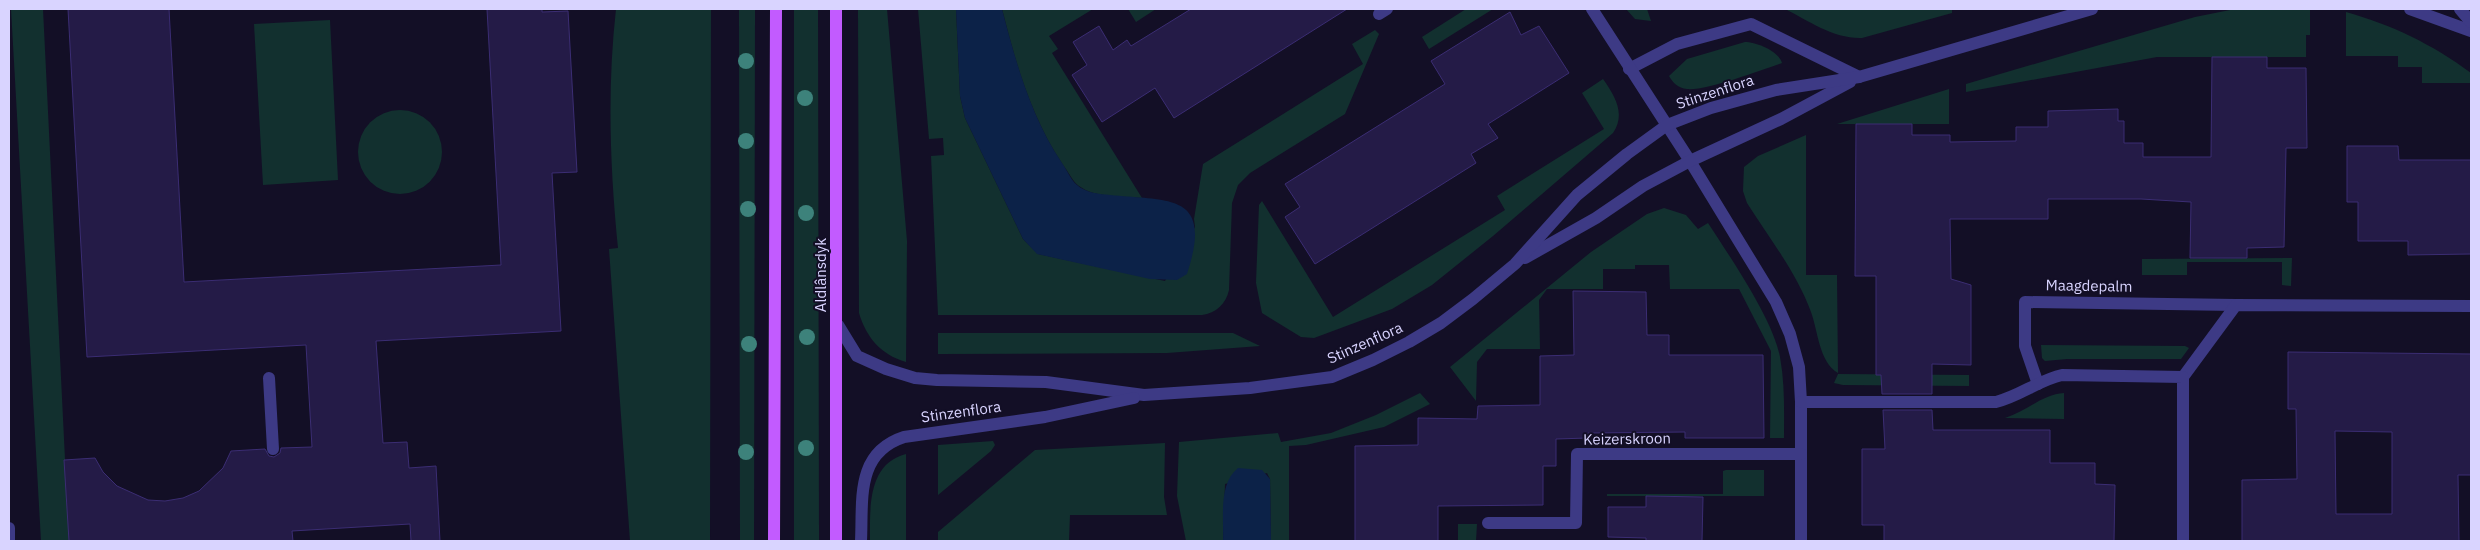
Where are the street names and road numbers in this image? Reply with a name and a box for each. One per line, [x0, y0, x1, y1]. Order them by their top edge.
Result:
street label: Stinzenflora [1674, 70, 1756, 113]
street label: Aldlânsdyk [811, 238, 830, 312]
street label: Maagdepalm [2045, 275, 2133, 296]
street label: Stinzenflora [1324, 317, 1405, 368]
street label: Stinzenflora [920, 396, 1002, 427]
street label: Keizerskroon [1583, 428, 1671, 449]

